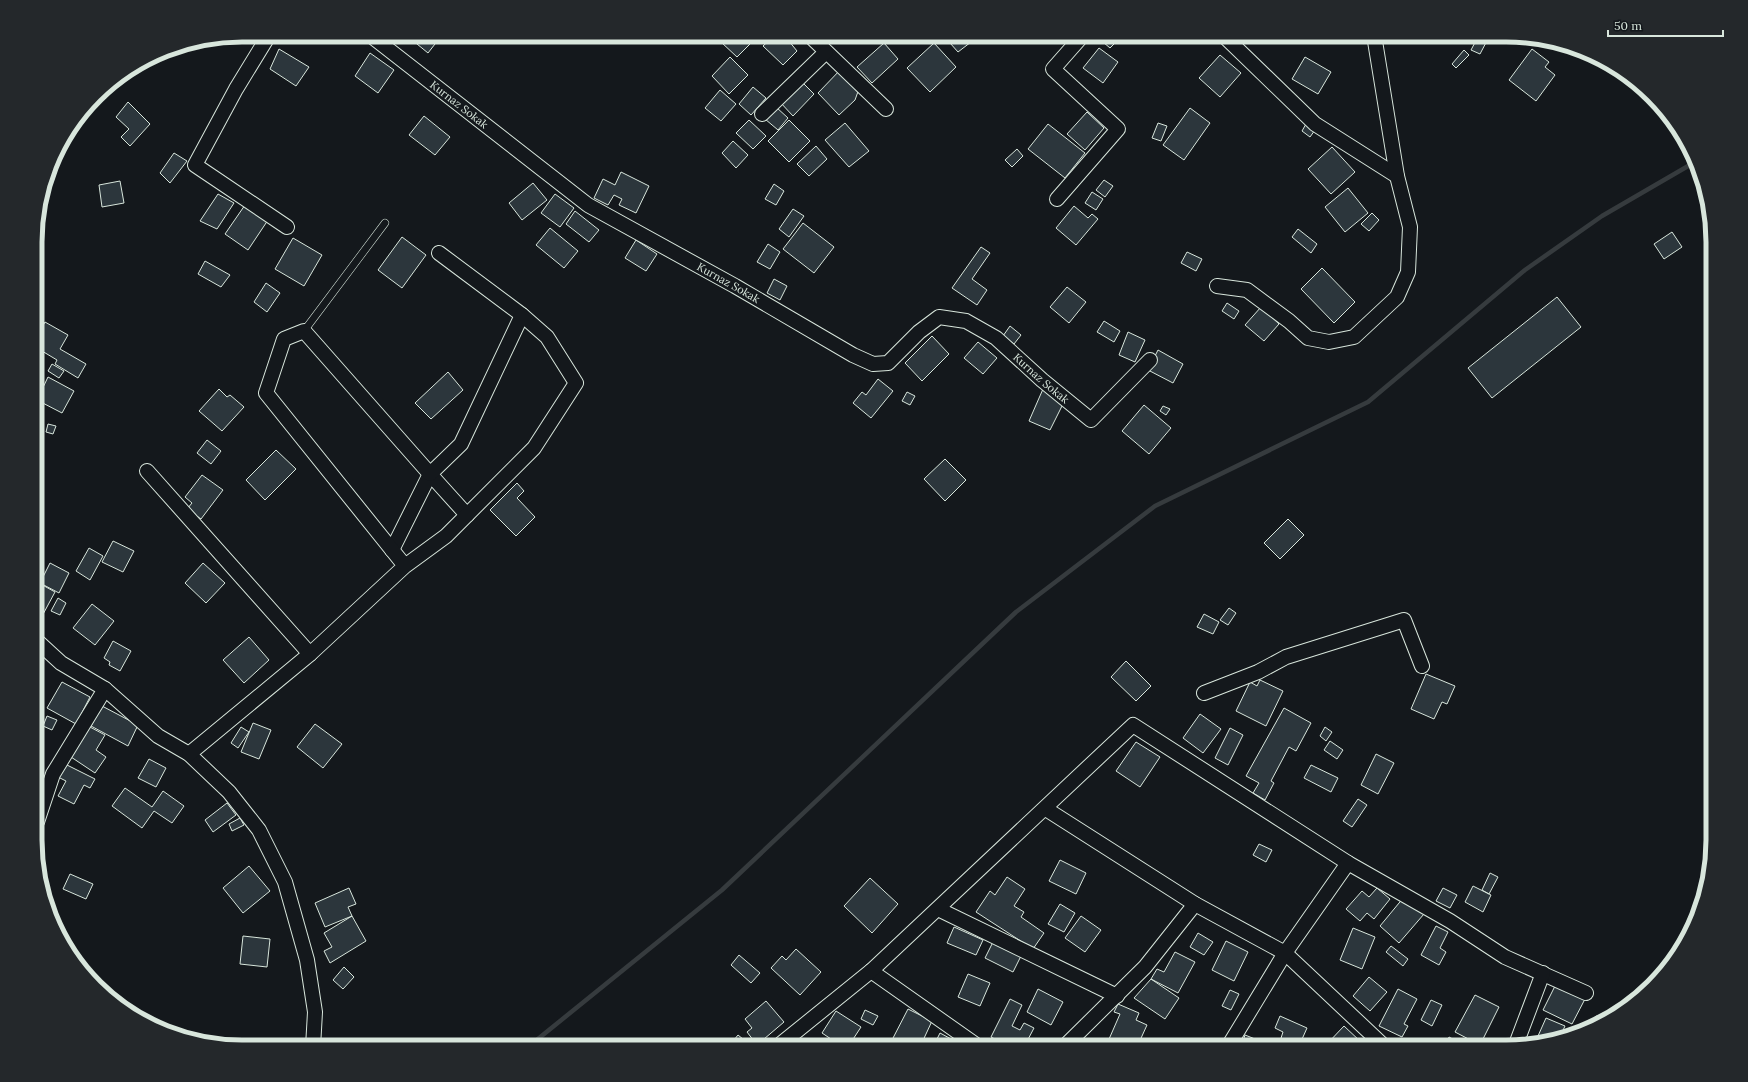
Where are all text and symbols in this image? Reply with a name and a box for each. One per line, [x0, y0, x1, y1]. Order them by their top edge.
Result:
scale bar [1608, 12, 1723, 38]
text: 50 m [1614, 18, 1642, 33]
street label: Kurnaz Sokak [427, 77, 491, 132]
street label: Kurnaz Sokak [695, 259, 762, 306]
street label: Kurnaz Sokak [1010, 350, 1072, 406]

